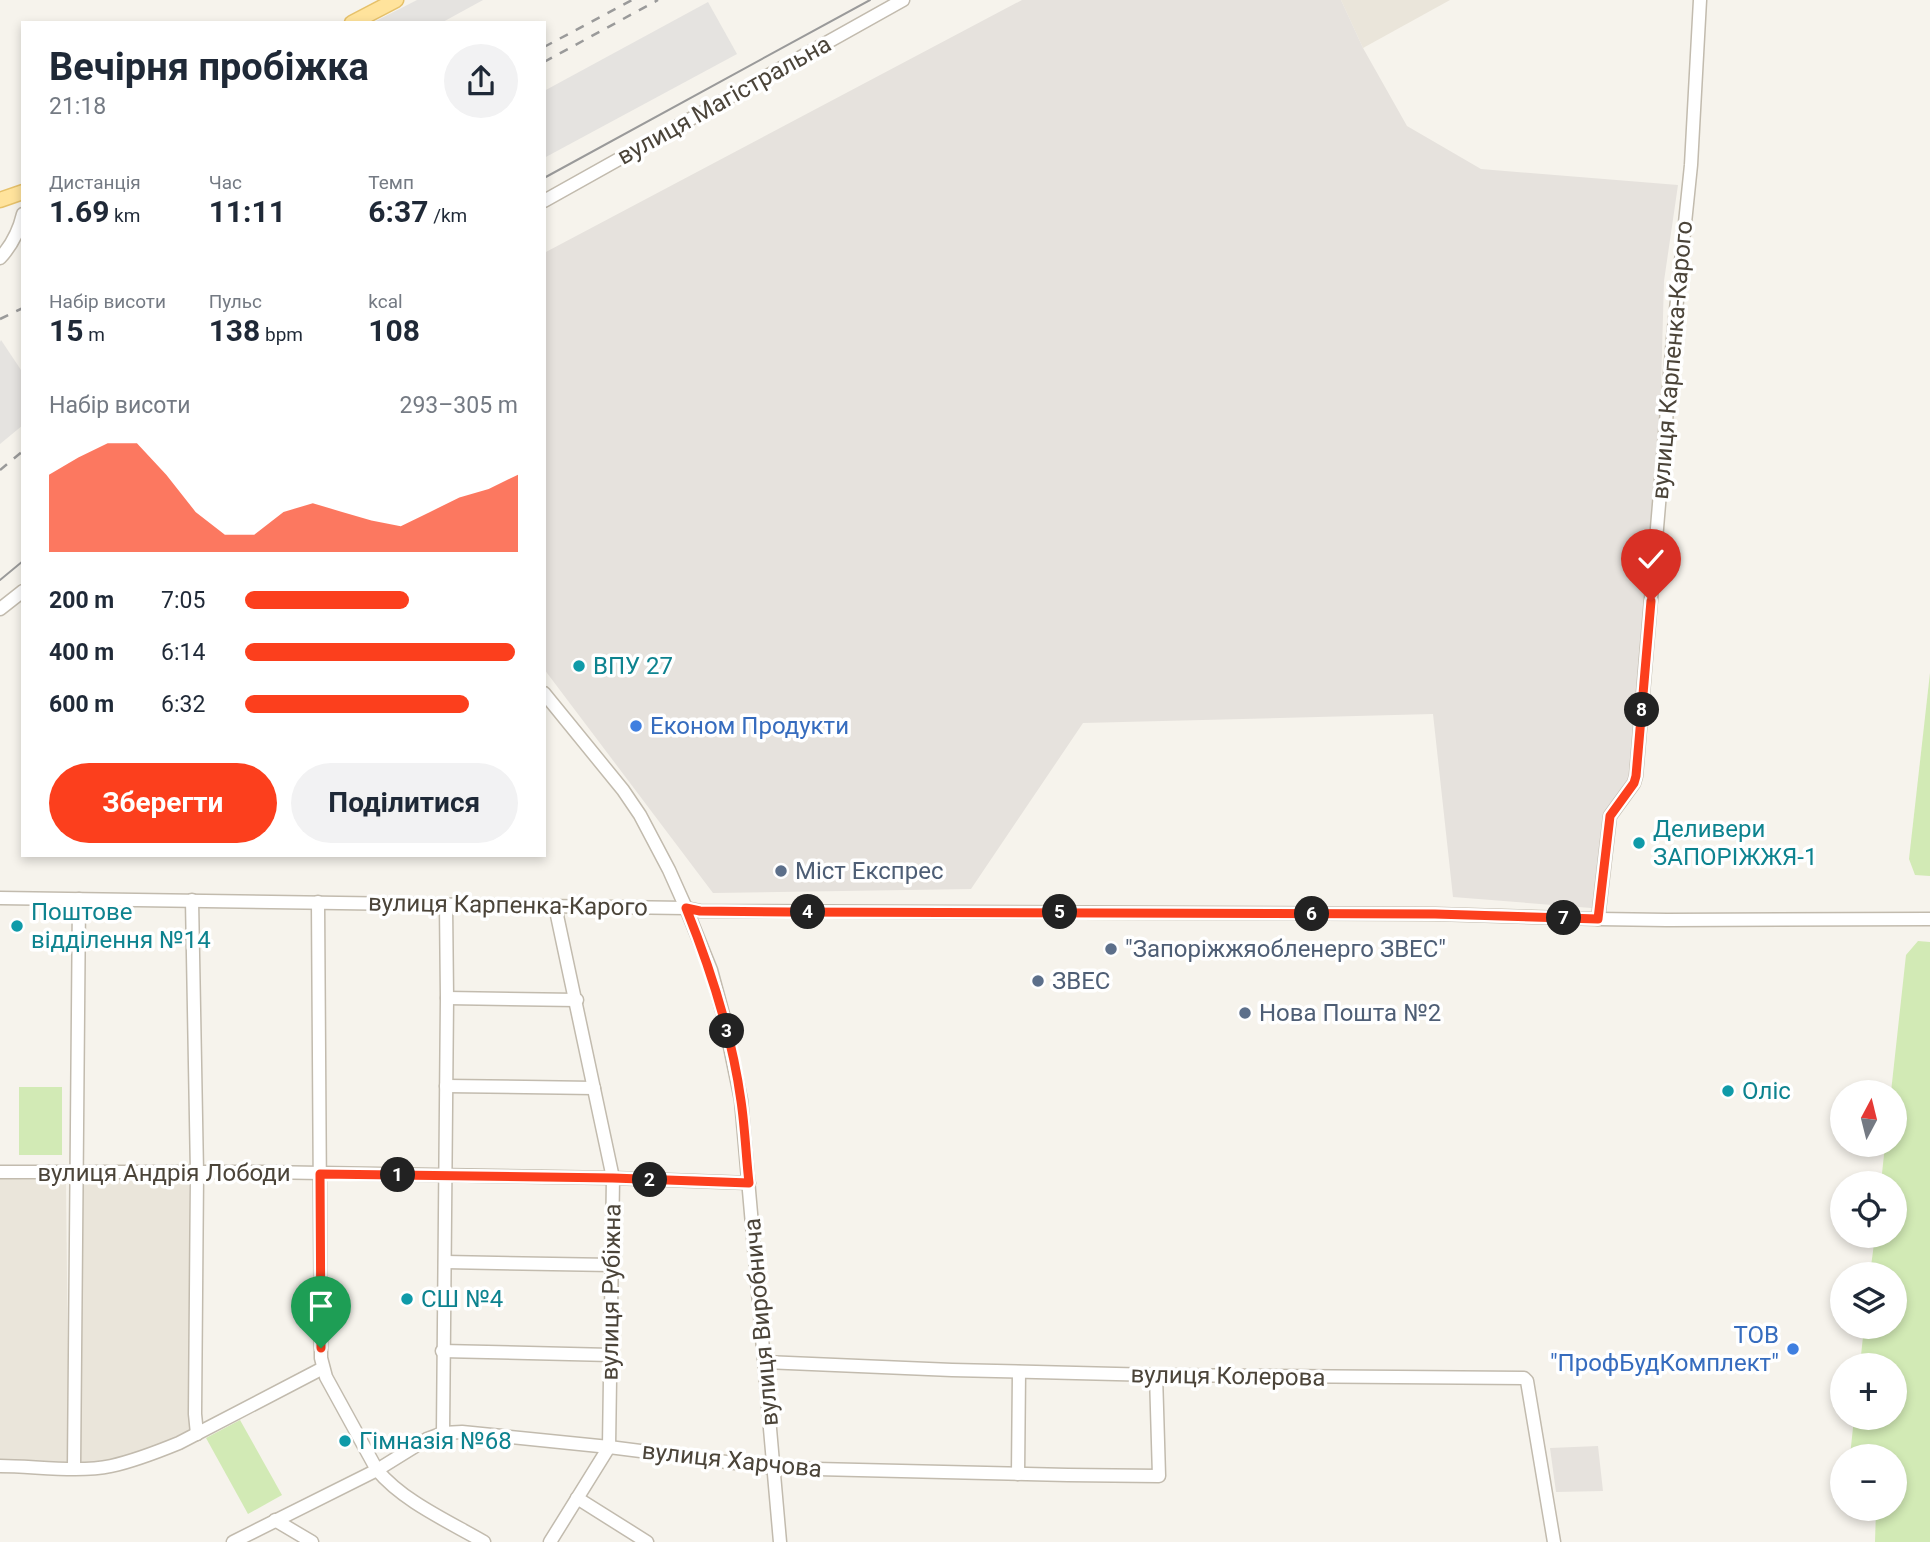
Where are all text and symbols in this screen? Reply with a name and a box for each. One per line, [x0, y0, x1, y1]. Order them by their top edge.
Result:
street label: вулиця Магістральна [612, 30, 836, 170]
button: share [444, 44, 518, 118]
text: Вечірня пробіжка [49, 45, 369, 89]
text: 21:18 [49, 93, 106, 120]
text: Дистанція [49, 171, 141, 194]
text: Час [209, 171, 242, 194]
text: Темп [368, 171, 414, 194]
text: 1.69 [49, 194, 109, 229]
text: 11:11 [209, 194, 286, 229]
text: 6:37 [368, 194, 428, 229]
text: km [109, 204, 140, 227]
text: /km [428, 204, 467, 227]
street label: вулиця Карпенка-Карого [1646, 219, 1698, 501]
text: Набір висоти [49, 290, 166, 313]
text: Пульс [209, 290, 262, 313]
text: kcal [368, 290, 403, 313]
text: 15 [49, 313, 83, 348]
text: 138 [209, 313, 260, 348]
text: 108 [368, 313, 420, 348]
text: m [83, 323, 105, 346]
text: bpm [260, 323, 303, 346]
text: Набір висоти [49, 392, 191, 419]
text: 293–305 m [399, 392, 518, 419]
pin [1621, 529, 1681, 601]
icon: check [1632, 540, 1670, 578]
text: 200 m [49, 587, 114, 614]
text: 7:05 [161, 587, 205, 614]
text: 400 m [49, 639, 114, 666]
text: 6:14 [161, 639, 205, 666]
place label: ВПУ 27 [593, 652, 673, 680]
marker: ВПУ 27 [571, 658, 587, 674]
text: 600 m [49, 691, 114, 718]
text: 6:32 [161, 691, 205, 718]
pin: 8 [1624, 692, 1660, 728]
text: 8 [1636, 698, 1647, 721]
place label: Економ Продукти [650, 712, 849, 740]
marker: Економ Продукти [628, 718, 644, 734]
button: Зберегти [49, 763, 277, 843]
button: Поділитися [291, 763, 518, 843]
place label: Деливери ЗАПОРІЖЖЯ-1 [1653, 815, 1817, 871]
marker: Деливери ЗАПОРІЖЖЯ-1 [1631, 835, 1647, 851]
place label: Мiст Експрес [795, 857, 943, 885]
marker: Мiст Експрес [773, 863, 789, 879]
street label: вулиця Карпенка-Карого [368, 889, 648, 921]
pin: 4 [790, 894, 826, 930]
pin: 5 [1042, 894, 1078, 930]
pin: 6 [1294, 897, 1330, 932]
place label: Поштове відділення №14 [31, 898, 211, 954]
text: 4 [802, 900, 813, 923]
text: 5 [1054, 900, 1065, 923]
pin: 7 [1546, 900, 1582, 936]
text: 6 [1306, 902, 1317, 925]
text: 7 [1558, 906, 1569, 929]
marker: Поштове відділення №14 [9, 918, 25, 934]
place label: "Запоріжжяобленерго ЗВЕС" [1125, 935, 1446, 963]
marker: "Запоріжжяобленерго ЗВЕС" [1103, 941, 1119, 957]
place label: ЗВЕС [1052, 967, 1110, 995]
marker: ЗВЕС [1030, 973, 1046, 989]
place label: Нова Пошта №2 [1259, 999, 1441, 1027]
marker: Нова Пошта №2 [1237, 1005, 1253, 1021]
pin: 3 [710, 1014, 744, 1048]
text: 3 [721, 1019, 732, 1042]
place label: Оліс [1742, 1077, 1791, 1105]
north arrow [1830, 1080, 1908, 1157]
map controls [1830, 1080, 1907, 1521]
marker: Оліс [1720, 1083, 1736, 1099]
pin: 1 [380, 1158, 416, 1192]
street label: вулиця Андрія Лободи [37, 1159, 291, 1187]
pin: 2 [632, 1162, 668, 1198]
text: 1 [392, 1163, 403, 1186]
text: 2 [644, 1168, 655, 1191]
button: locate [1830, 1171, 1907, 1248]
street label: вулиця Рубіжна [595, 1203, 627, 1381]
street label: вулиця Виробнича [738, 1217, 784, 1427]
button: layers [1830, 1262, 1907, 1339]
pin [291, 1276, 351, 1348]
place label: СШ №4 [421, 1285, 503, 1313]
icon: arrive [302, 1287, 340, 1325]
marker: СШ №4 [399, 1291, 415, 1307]
place label: ТОВ "ПрофБудКомплект" [1550, 1321, 1779, 1377]
marker: ТОВ "ПрофБудКомплект" [1785, 1341, 1801, 1357]
button: + [1830, 1353, 1907, 1430]
street label: вулиця Колерова [1130, 1360, 1326, 1392]
place label: Гімназія №68 [359, 1427, 512, 1455]
marker: Гімназія №68 [337, 1433, 353, 1449]
street label: вулиця Харчова [641, 1437, 823, 1483]
button: − [1830, 1444, 1907, 1521]

